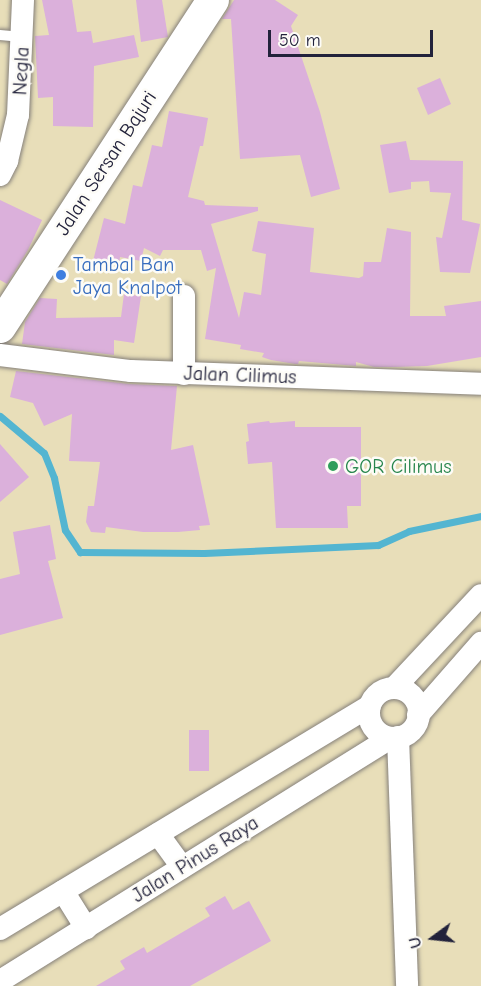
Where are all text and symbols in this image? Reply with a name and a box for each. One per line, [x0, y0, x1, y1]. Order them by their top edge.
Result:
scale bar [271, 18, 436, 56]
text: 50 m [279, 30, 321, 51]
street label: Negla [8, 46, 34, 96]
street label: Jalan Sersan Bajuri [50, 86, 162, 240]
place label: Tambal Ban Jaya Knalpot [73, 252, 182, 299]
marker: Tambal Ban Jaya Knalpot [54, 268, 68, 282]
street label: Jalan Cilimus [183, 361, 297, 389]
place label: GOR Cilimus [345, 454, 452, 478]
marker: GOR Cilimus [326, 459, 340, 473]
street label: Jalan Pinus Raya [127, 810, 263, 908]
north arrow [403, 908, 463, 968]
text: U [406, 935, 426, 950]

